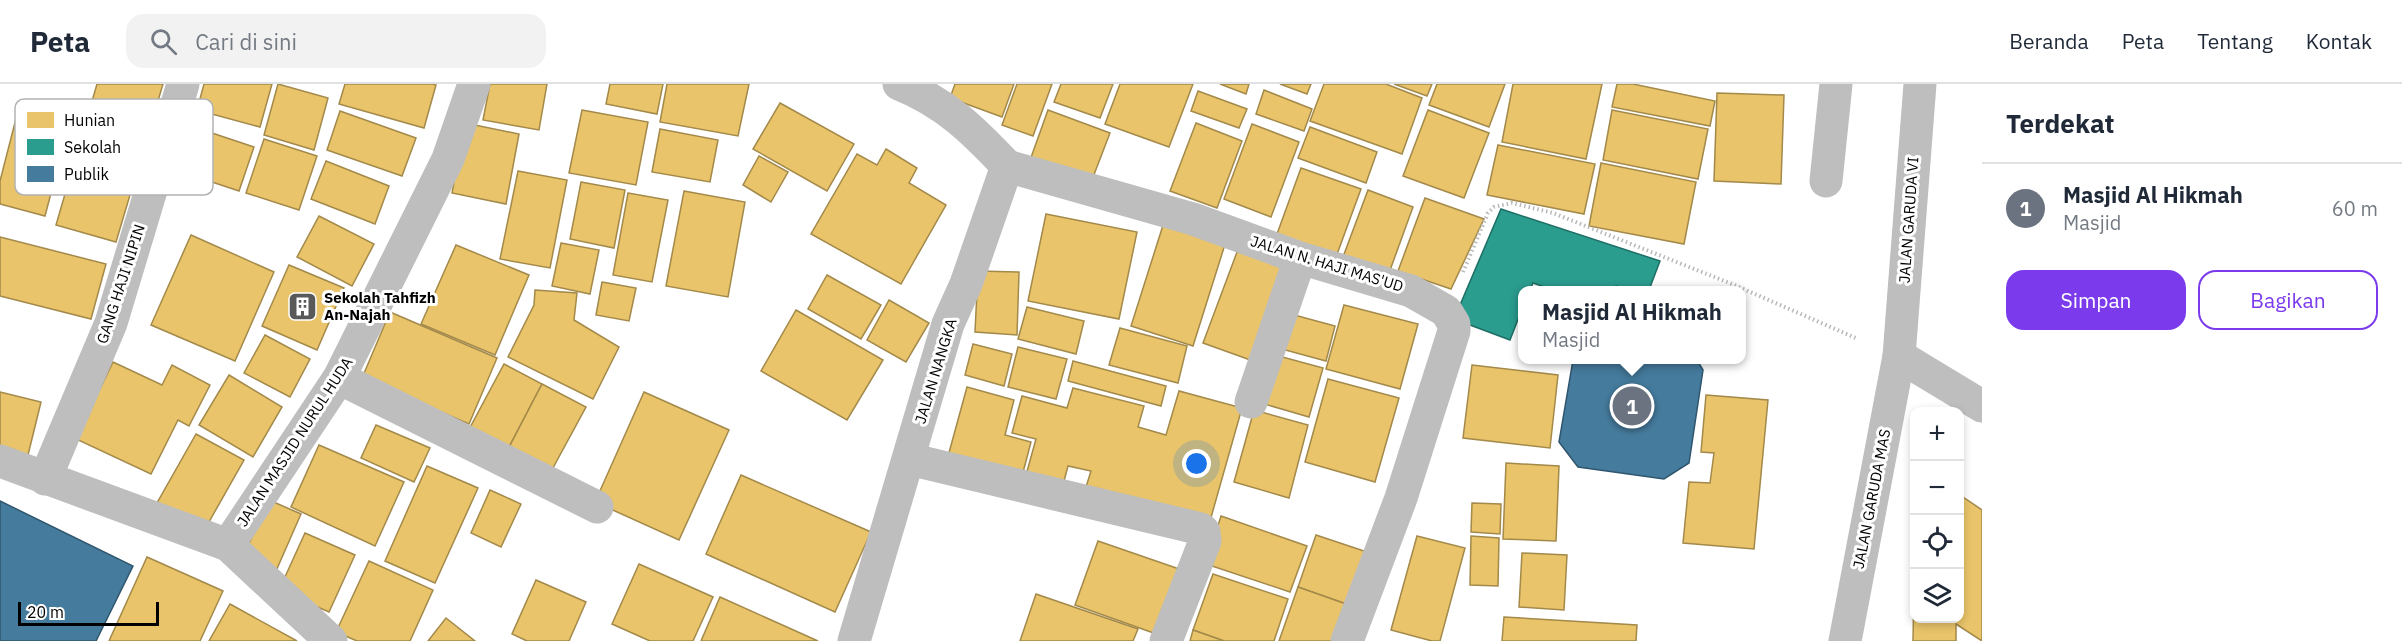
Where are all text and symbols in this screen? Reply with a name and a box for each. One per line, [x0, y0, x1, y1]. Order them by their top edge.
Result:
search box [126, 14, 546, 68]
text: Peta [30, 23, 90, 60]
icon: search [147, 25, 180, 58]
text: Cari di sini [195, 27, 297, 56]
text: Beranda [2009, 27, 2089, 55]
text: Peta [2122, 27, 2164, 55]
text: Tentang [2197, 27, 2273, 55]
text: Kontak [2306, 27, 2372, 55]
legend [15, 99, 213, 195]
text: Terdekat [2006, 106, 2115, 140]
text: Hunian [64, 110, 115, 130]
text: Sekolah [64, 137, 121, 157]
street label: JALAN GARUDA VI [1895, 156, 1922, 284]
text: Publik [64, 164, 109, 184]
text: Masjid Al Hikmah [2063, 180, 2243, 209]
text: 1 [2020, 195, 2032, 222]
text: 60 m [2332, 195, 2378, 222]
text: Masjid [2063, 209, 2121, 236]
street label: GANG HAJI NIPIN [92, 222, 149, 346]
street label: JALAN N. HAJI MAS'UD [1248, 231, 1406, 296]
button: Simpan [2006, 270, 2186, 330]
button: Bagikan [2198, 270, 2378, 330]
popup [1518, 286, 1746, 364]
place label: Sekolah Tahfizh An-Najah [324, 288, 436, 324]
building icon: Sekolah Tahfizh An-Najah [287, 291, 319, 323]
text: Masjid Al Hikmah [1542, 297, 1722, 326]
street label: JALAN NANGKA [910, 316, 961, 426]
text: Masjid [1542, 326, 1600, 353]
street label: JALAN MASJID NURUL HUDA [233, 353, 357, 530]
pin: 1 [1612, 384, 1652, 428]
map controls [1910, 407, 1964, 623]
button: + [1910, 407, 1964, 461]
street label: JALAN GARUDA MAS [1849, 427, 1894, 570]
your location [1182, 449, 1211, 478]
button: − [1910, 461, 1964, 515]
button: locate [1910, 515, 1964, 569]
button: layers [1910, 569, 1964, 623]
scale bar [18, 599, 159, 626]
text: 20 m [27, 602, 64, 622]

